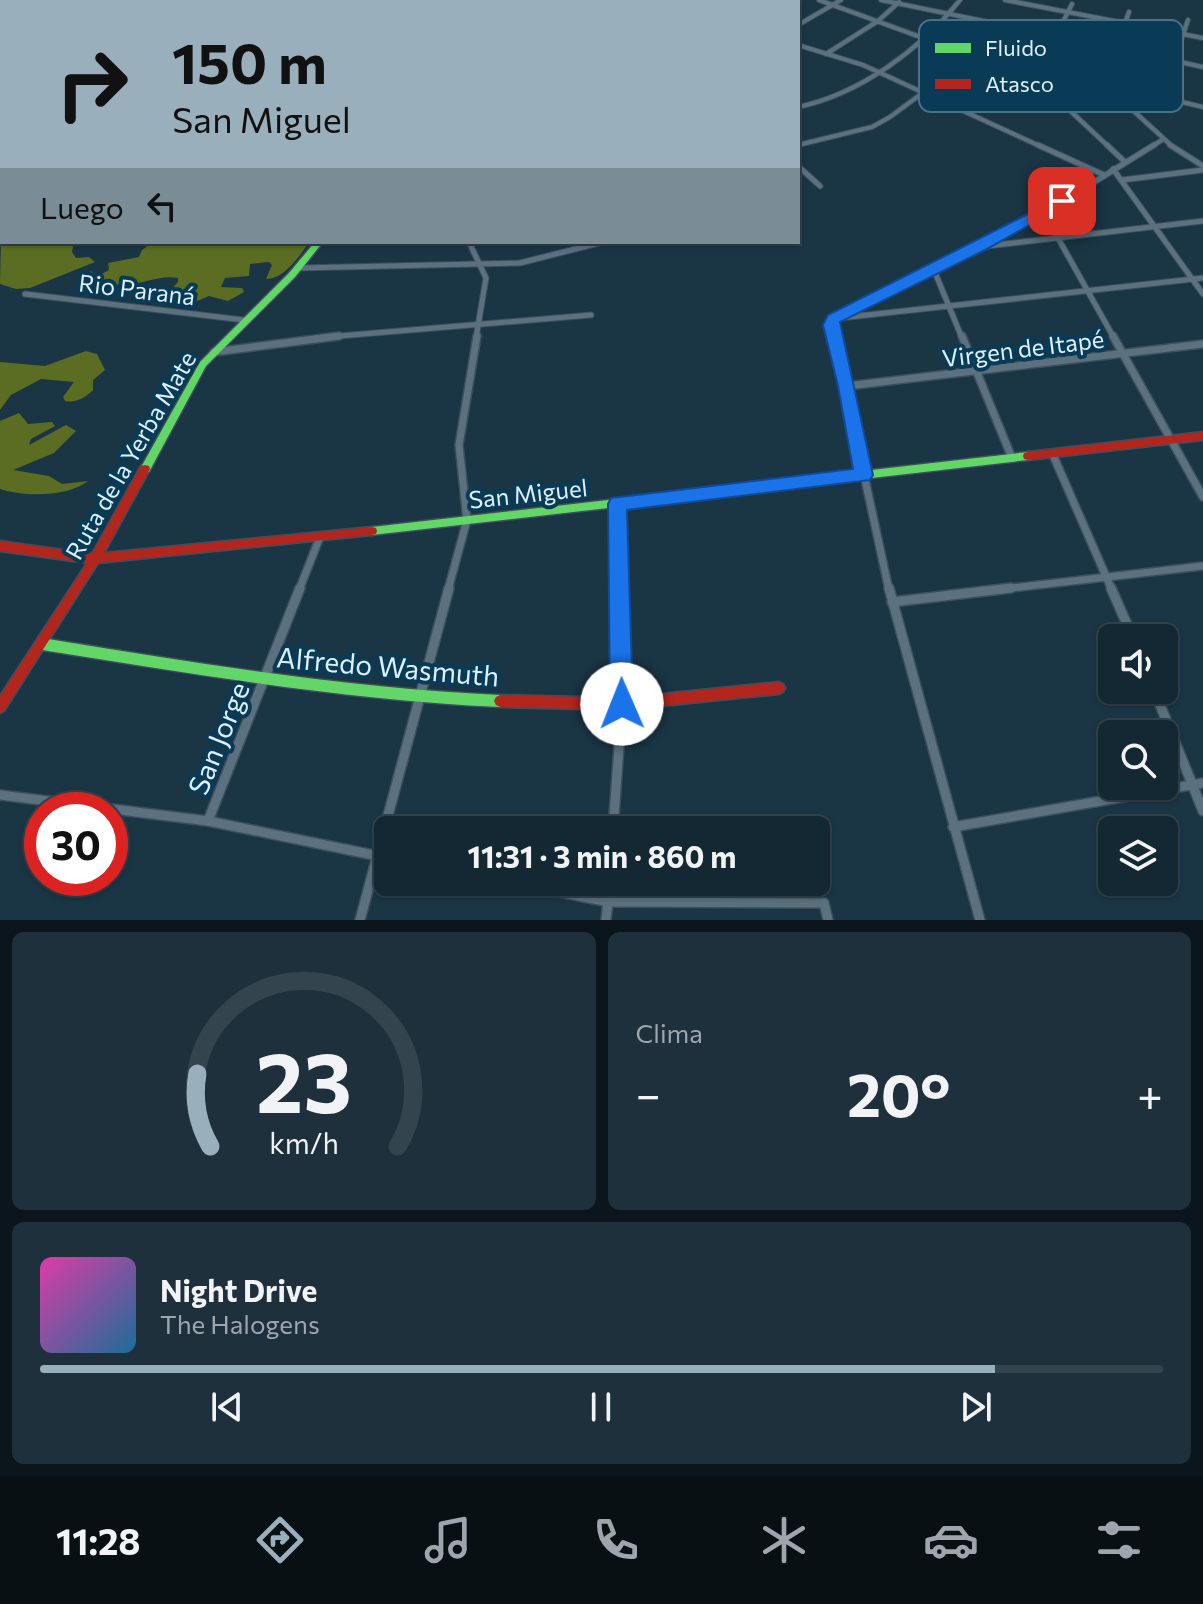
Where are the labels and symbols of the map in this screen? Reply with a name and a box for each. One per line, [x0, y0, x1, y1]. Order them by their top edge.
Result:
legend [919, 20, 1183, 112]
text: Fluido [985, 34, 1047, 61]
text: Atasco [985, 70, 1054, 97]
pin [1028, 167, 1096, 235]
street label: Rio Paraná [77, 267, 197, 311]
street label: Virgen de Itapé [940, 324, 1106, 372]
street label: Ruta de la Yerba Mate [59, 346, 201, 564]
street label: San Miguel [467, 472, 589, 514]
street label: Alfredo Wasmuth [275, 639, 501, 693]
position arrow [580, 662, 664, 746]
street label: San Jorge [180, 677, 256, 799]
speed limit sign: 30 [24, 792, 128, 896]

